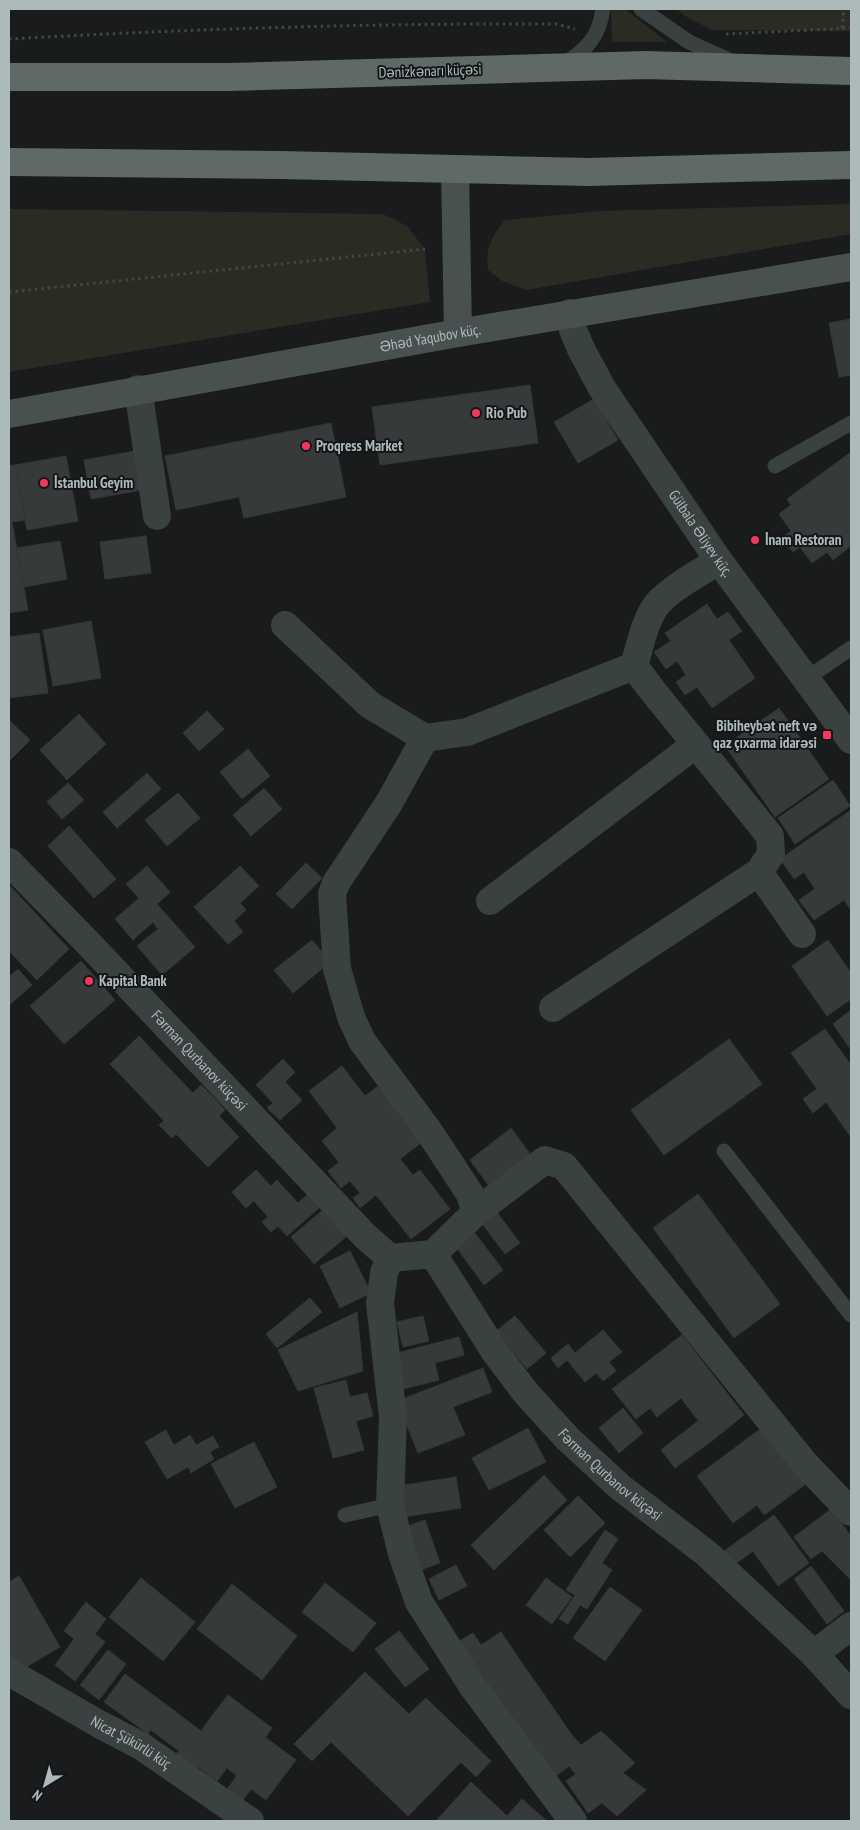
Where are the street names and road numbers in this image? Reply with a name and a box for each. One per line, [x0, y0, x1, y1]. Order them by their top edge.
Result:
street label: Dənizkənarı küçəsi [378, 59, 482, 82]
street label: Əhəd Yaqubov küç. [378, 319, 482, 356]
street label: Gülbala Əliyev küç. [665, 486, 738, 581]
street label: Fərman Qurbanov küçəsi [147, 1006, 252, 1115]
street label: Fərman Qurbanov küçəsi [554, 1424, 666, 1525]
street label: Nicat Şükürlü küç [87, 1711, 176, 1774]

